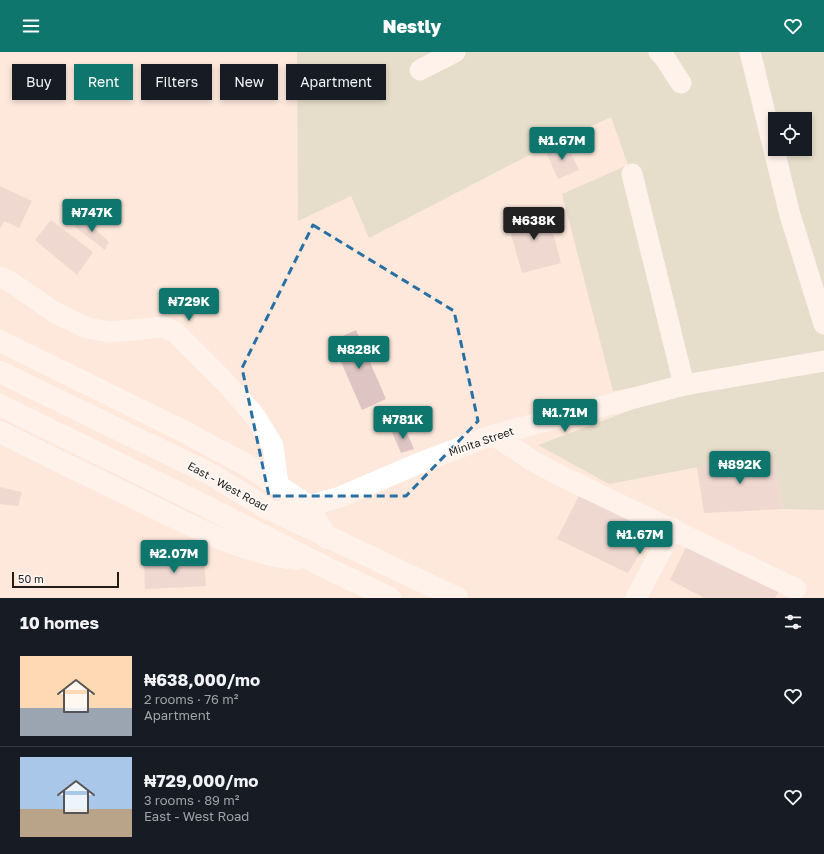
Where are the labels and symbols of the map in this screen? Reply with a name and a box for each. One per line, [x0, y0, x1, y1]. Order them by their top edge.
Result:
pin: ₦1.67M [529, 127, 595, 161]
pin: ₦747K [64, 199, 120, 233]
pin: ₦638K [506, 207, 562, 241]
pin: ₦729K [161, 288, 217, 322]
pin: ₦828K [331, 336, 387, 370]
pin: ₦1.71M [532, 399, 598, 433]
pin: ₦781K [375, 406, 431, 440]
street label: Minita Street [447, 424, 515, 458]
pin: ₦892K [712, 451, 768, 485]
street label: East - West Road [186, 459, 270, 513]
pin: ₦1.67M [607, 521, 673, 555]
pin: ₦2.07M [141, 540, 207, 574]
scale bar [12, 570, 119, 589]

